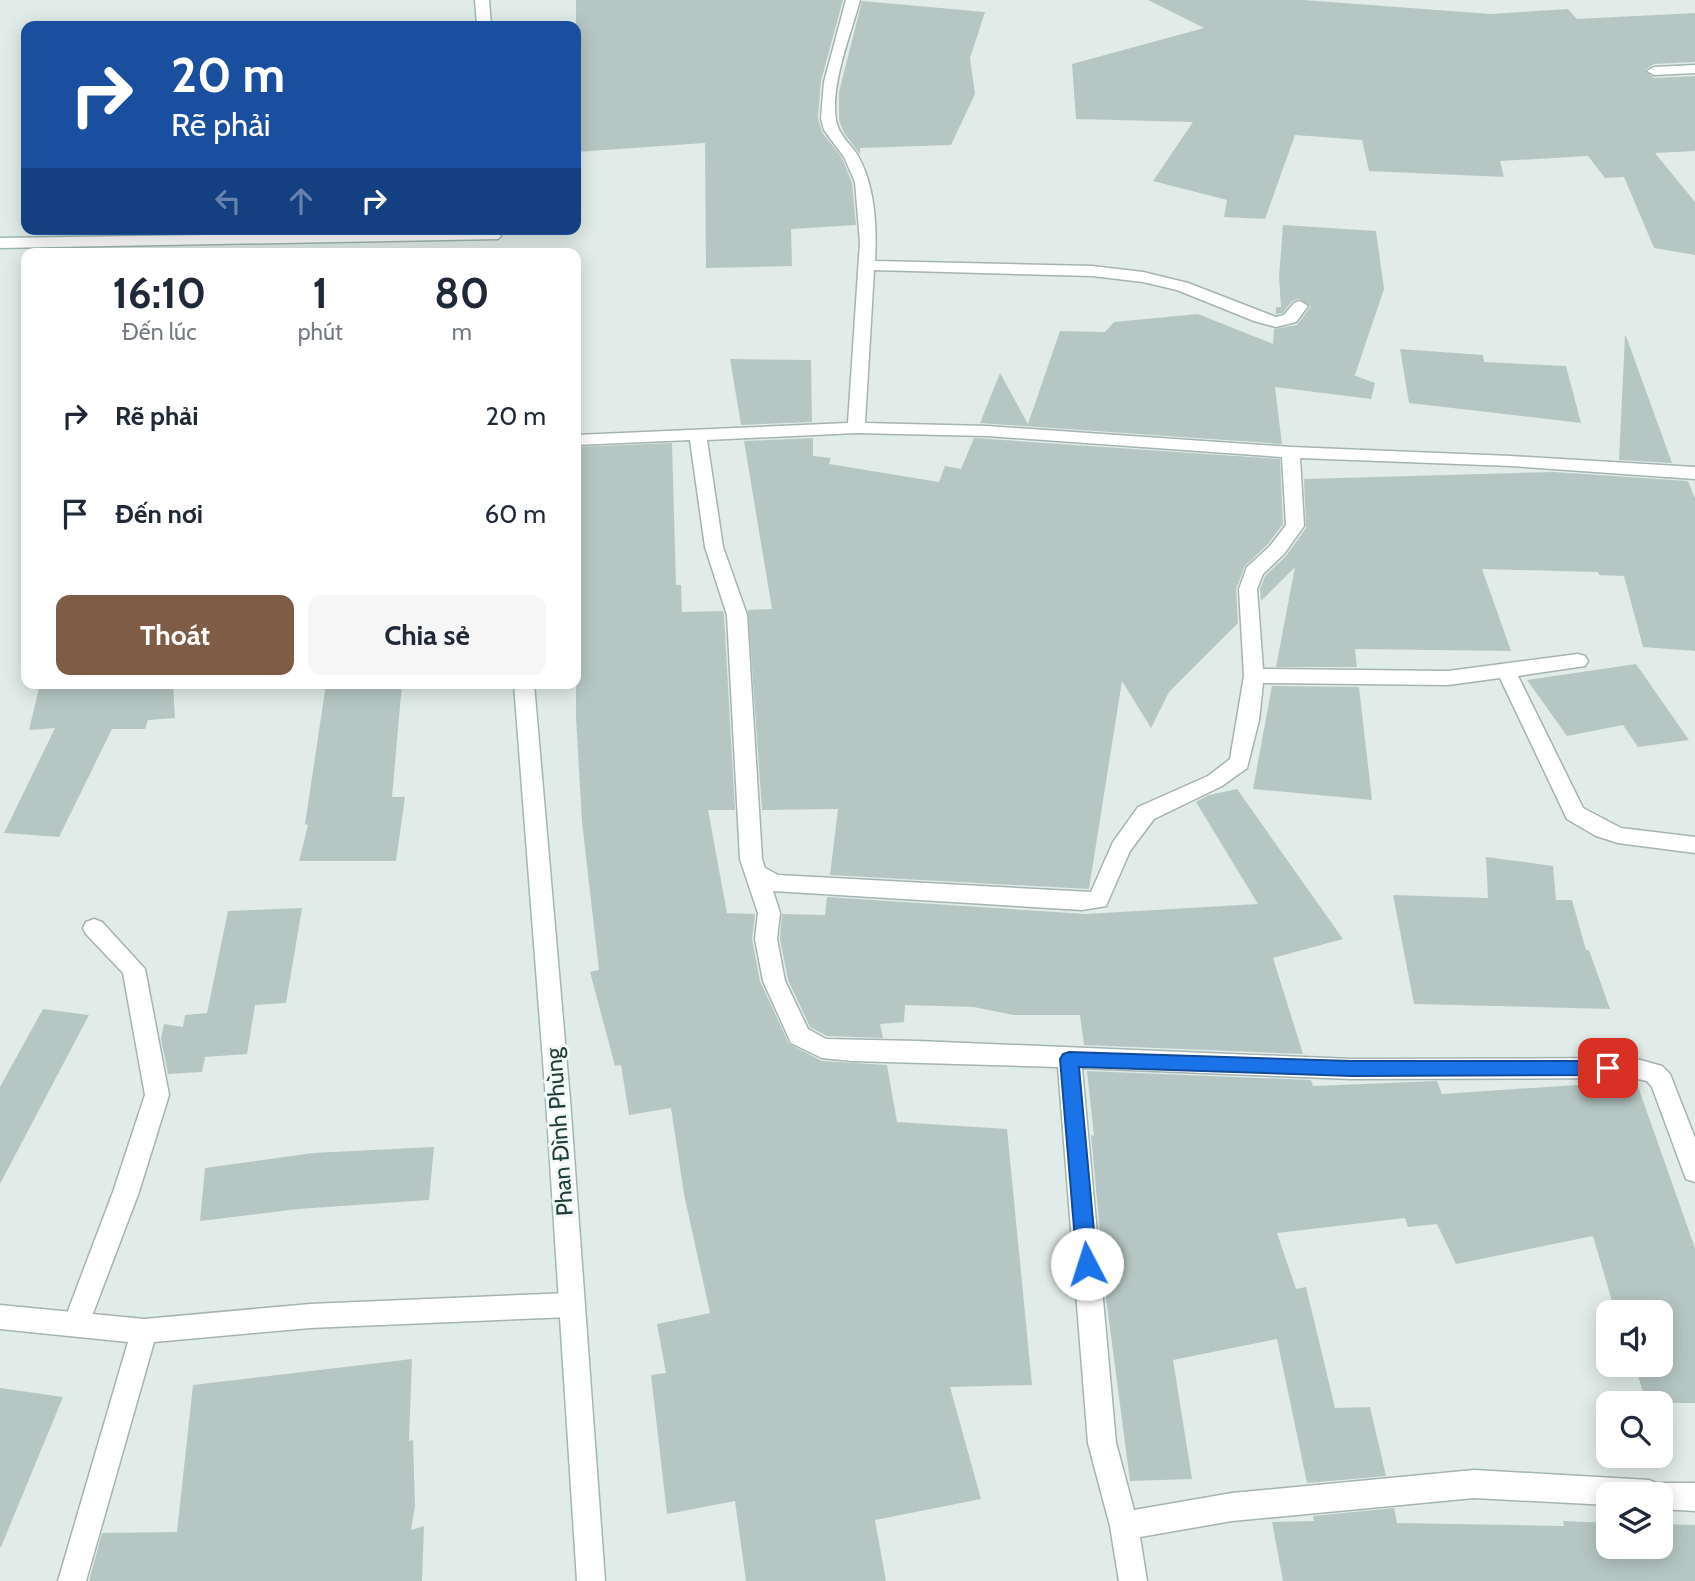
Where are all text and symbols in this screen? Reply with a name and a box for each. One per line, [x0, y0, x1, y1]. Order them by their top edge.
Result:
text: 20 m [171, 45, 285, 104]
icon: right [56, 49, 147, 140]
text: Rẽ phải [171, 105, 271, 144]
icon: left [209, 182, 247, 220]
icon: ahead [282, 182, 320, 220]
icon: right [355, 182, 393, 220]
text: 16:10 [113, 267, 206, 319]
text: 1 [313, 267, 328, 319]
text: 80 [434, 267, 489, 319]
text: Đến lúc [122, 318, 197, 346]
text: phút [298, 318, 343, 346]
text: m [452, 318, 472, 346]
icon: right [56, 397, 94, 435]
text: Rẽ phải [115, 400, 198, 432]
text: 20 m [486, 400, 546, 432]
icon: arrive [56, 495, 94, 533]
text: Đến nơi [115, 498, 203, 530]
text: 60 m [484, 498, 546, 530]
button: Thoát [56, 595, 294, 675]
button: Chia sẻ [308, 595, 546, 675]
pin [1578, 1038, 1638, 1098]
street label: Phan Đình Phùng [539, 1046, 579, 1217]
icon: arrive [1589, 1049, 1627, 1087]
position arrow [1050, 1227, 1124, 1301]
map controls [1596, 1300, 1673, 1559]
button: sound [1596, 1300, 1673, 1377]
button: search [1596, 1391, 1673, 1468]
button: layers [1596, 1482, 1673, 1559]

